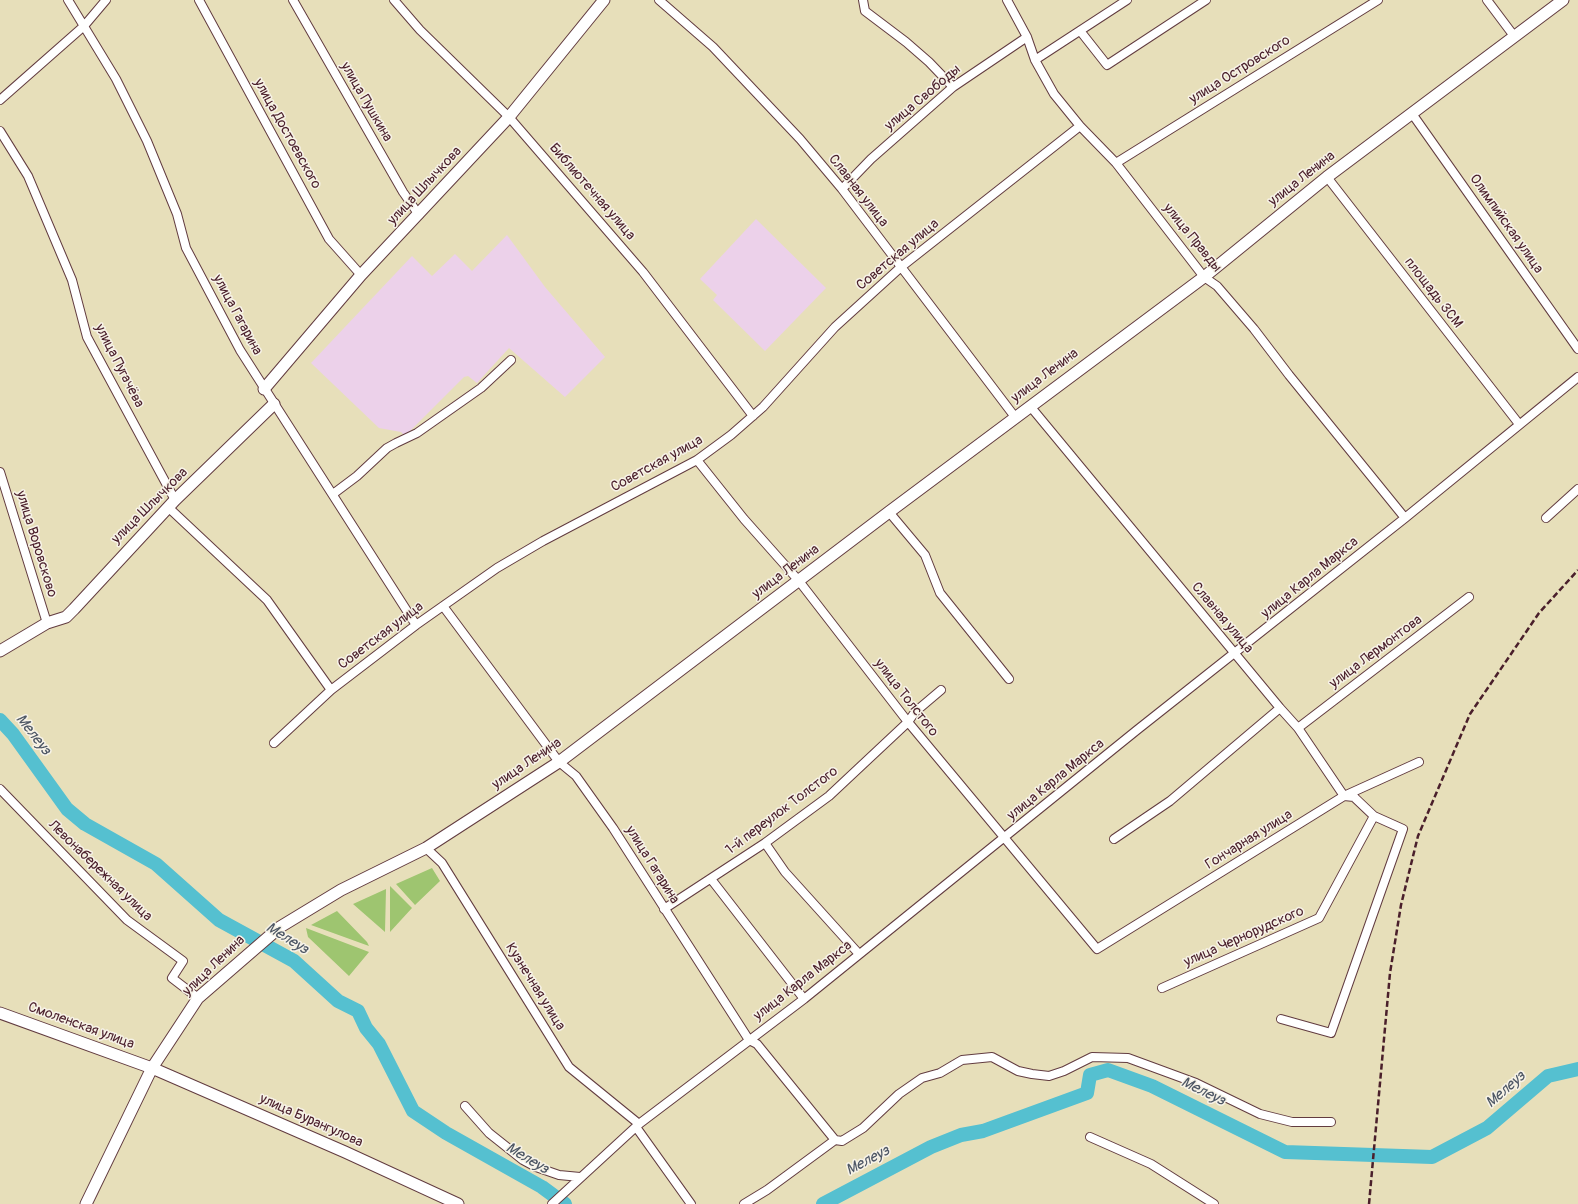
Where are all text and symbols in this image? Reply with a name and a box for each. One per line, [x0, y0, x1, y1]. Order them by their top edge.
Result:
street label: улица Островского [1186, 32, 1294, 108]
street label: улица Пушкина [336, 59, 396, 145]
street label: улица Свободы [882, 61, 964, 135]
street label: улица Достоевского [250, 76, 324, 192]
street label: Библиотечная улица [545, 140, 639, 244]
street label: улица Шлычкова [384, 143, 466, 229]
street label: улица Ленина [1265, 148, 1339, 210]
street label: Славная улица [824, 151, 892, 231]
street label: Олимпийская улица [1466, 171, 1546, 277]
street label: улица Правды [1159, 200, 1225, 276]
street label: Советская улица [853, 216, 943, 294]
street label: площадь ЗСМ [1400, 254, 1466, 332]
street label: улица Гагарина [209, 272, 265, 358]
street label: улица Пугачёва [91, 321, 147, 411]
street label: улица Ленина [1008, 345, 1082, 407]
street label: Советская улица [608, 432, 706, 496]
street label: улица Шлычкова [108, 464, 192, 548]
street label: улица Воровсково [12, 489, 60, 599]
street label: улица Карла Маркса [1258, 534, 1362, 622]
street label: улица Ленина [749, 541, 823, 603]
street label: Славная улица [1187, 579, 1257, 657]
street label: Советская улица [335, 599, 427, 673]
street label: улица Лермонтова [1326, 612, 1426, 692]
street label: улица Толстого [870, 656, 942, 740]
water label: Мелеуз [11, 711, 55, 759]
street label: улица Ленина [489, 735, 565, 793]
street label: улица Карла Маркса [1004, 736, 1108, 824]
street label: 1-й переулок Толстого [723, 763, 841, 859]
street label: Гончарная улица [1202, 807, 1296, 873]
street label: Левонабережная улица [44, 817, 156, 925]
street label: улица Гагарина [621, 823, 683, 907]
street label: улица Чернорудского [1181, 903, 1307, 971]
water label: Мелеуз [262, 919, 312, 959]
street label: улица Ленина [179, 932, 249, 1000]
street label: улица Карла Маркса [751, 937, 855, 1025]
street label: Кузнечная улица [501, 940, 569, 1034]
street label: Смоленская улица [26, 999, 136, 1053]
water label: Мелеуз [1482, 1068, 1530, 1112]
water label: Мелеуз [1178, 1074, 1228, 1110]
street label: улица Бурангулова [257, 1091, 365, 1151]
water label: Мелеуз [502, 1139, 552, 1179]
water label: Мелеуз [843, 1142, 893, 1180]

